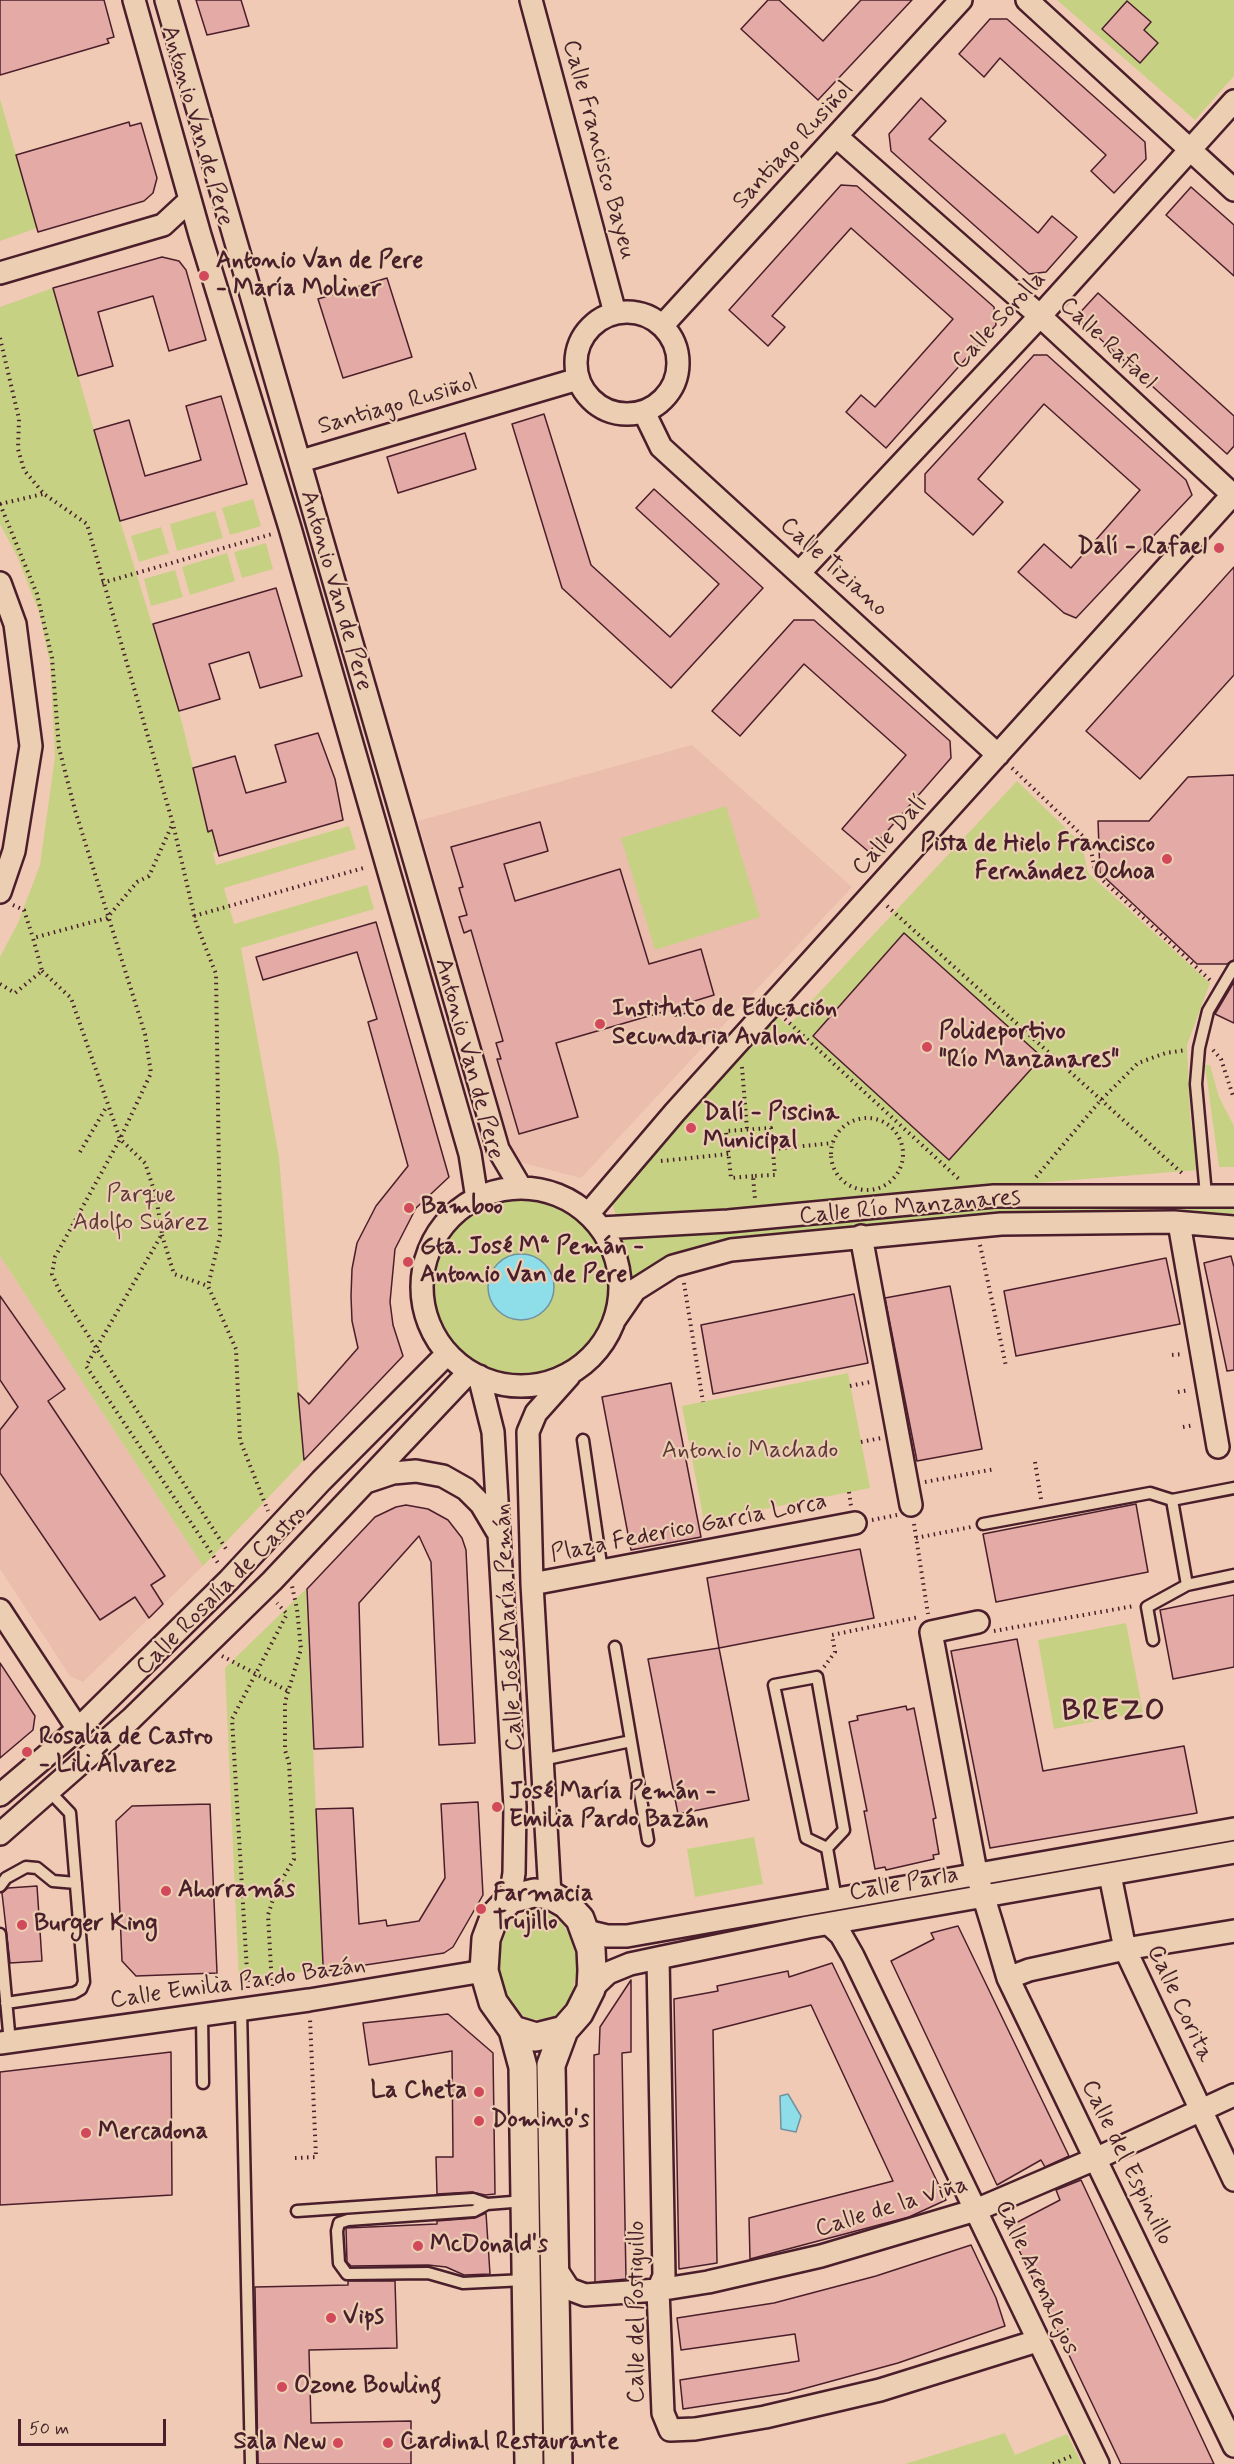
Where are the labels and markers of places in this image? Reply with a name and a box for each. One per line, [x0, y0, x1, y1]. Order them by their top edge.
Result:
place label: Antonio Van de Pere - María Moliner [216, 248, 423, 304]
marker: Antonio Van de Pere - María Moliner [197, 269, 211, 283]
place label: Dalí - Rafael [1077, 534, 1207, 562]
marker: Dalí - Rafael [1212, 541, 1226, 555]
place label: Pista de Hielo Francisco Fernández Ochoa [920, 831, 1155, 887]
marker: Pista de Hielo Francisco Fernández Ochoa [1160, 852, 1174, 866]
place label: Instituto de Educación Secundaria Avalon [612, 996, 837, 1052]
marker: Instituto de Educación Secundaria Avalon [593, 1017, 607, 1031]
place label: Polideportivo "Río Manzanares" [939, 1019, 1119, 1075]
marker: Polideportivo "Río Manzanares" [920, 1040, 934, 1054]
place label: Dalí - Piscina Municipal [703, 1100, 839, 1156]
marker: Dalí - Piscina Municipal [684, 1121, 698, 1135]
place label: Bamboo [421, 1194, 503, 1222]
marker: Bamboo [402, 1201, 416, 1215]
place label: Gta. José Mª Pemán - Antonio Van de Pere [420, 1234, 644, 1290]
marker: Gta. José Mª Pemán - Antonio Van de Pere [401, 1255, 415, 1269]
place label: Rosalia de Castro - Lili Álvarez [39, 1724, 213, 1780]
marker: Rosalia de Castro - Lili Álvarez [20, 1745, 34, 1759]
place label: José María Pemán - Emilia Pardo Bazán [509, 1779, 716, 1835]
marker: José María Pemán - Emilia Pardo Bazán [490, 1800, 504, 1814]
place label: Ahorramás [178, 1877, 295, 1905]
place label: Farmacia Trujillo [493, 1881, 593, 1937]
marker: Ahorramás [159, 1884, 173, 1898]
marker: Farmacia Trujillo [474, 1902, 488, 1916]
place label: Burger King [34, 1911, 158, 1939]
marker: Burger King [15, 1918, 29, 1932]
place label: La Cheta [370, 2078, 467, 2106]
marker: La Cheta [472, 2085, 486, 2099]
place label: Domino's [491, 2107, 589, 2135]
marker: Domino's [472, 2114, 486, 2128]
place label: Mercadona [98, 2119, 208, 2147]
marker: Mercadona [79, 2126, 93, 2140]
place label: McDonald's [430, 2232, 548, 2260]
marker: McDonald's [411, 2239, 425, 2253]
place label: Vips [343, 2304, 384, 2332]
marker: Vips [324, 2311, 338, 2325]
place label: Ozone Bowling [294, 2373, 442, 2401]
marker: Ozone Bowling [275, 2380, 289, 2394]
place label: Sala New [233, 2429, 326, 2457]
place label: Cardinal Restaurante [400, 2429, 619, 2457]
marker: Sala New [331, 2436, 345, 2450]
marker: Cardinal Restaurante [381, 2436, 395, 2450]

